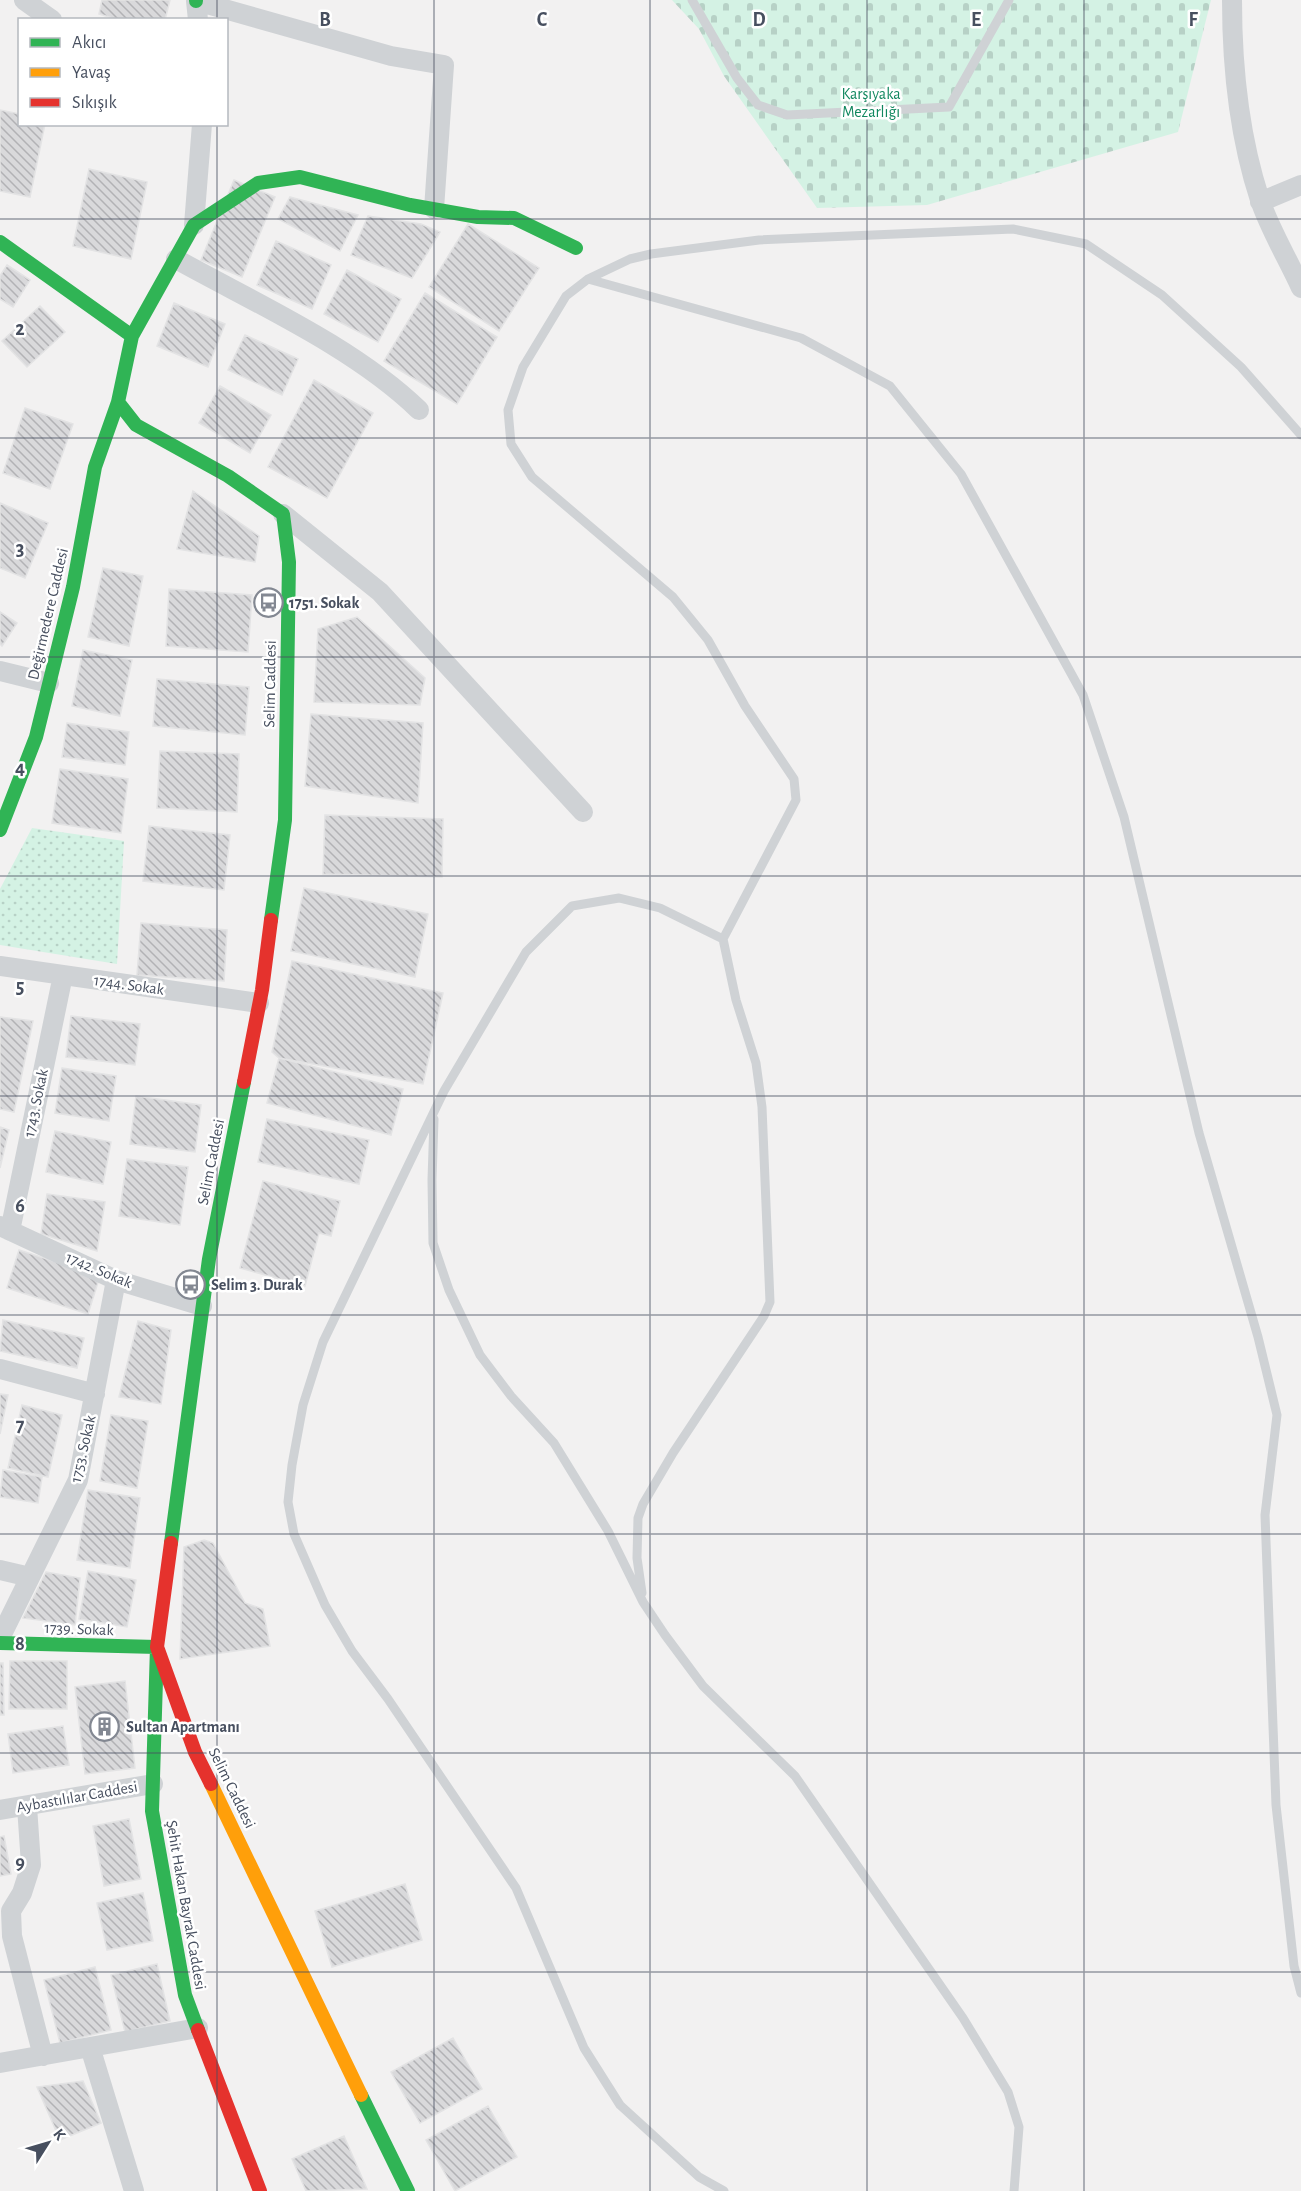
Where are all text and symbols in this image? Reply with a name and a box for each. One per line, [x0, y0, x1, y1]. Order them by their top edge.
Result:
text: B [319, 10, 331, 30]
text: C [537, 10, 548, 30]
text: D [752, 10, 766, 30]
text: E [971, 10, 981, 30]
text: F [1188, 10, 1198, 30]
legend [18, 18, 228, 126]
text: Akıcı [72, 34, 106, 52]
text: Yavaş [72, 64, 111, 82]
park label: Karşıyaka Mezarlığı [841, 86, 901, 120]
text: Sıkışık [72, 94, 117, 112]
text: 2 [15, 319, 25, 339]
text: 3 [16, 539, 24, 559]
street label: Değirmedere Caddesi [25, 547, 71, 681]
bus stop icon: 1751. Sokak [252, 587, 284, 619]
place label: 1751. Sokak [289, 595, 359, 611]
street label: Selim Caddesi [261, 640, 279, 728]
text: 4 [15, 758, 25, 778]
street label: 1744. Sokak [93, 972, 166, 998]
text: 5 [16, 977, 24, 997]
street label: 1743. Sokak [21, 1067, 51, 1139]
street label: Selim Caddesi [195, 1118, 227, 1206]
text: 6 [15, 1196, 25, 1216]
street label: 1742. Sokak [64, 1249, 135, 1291]
bus stop icon: Selim 3. Durak [174, 1269, 206, 1301]
place label: Selim 3. Durak [211, 1277, 303, 1293]
street label: 1753. Sokak [67, 1413, 99, 1484]
text: 7 [16, 1415, 25, 1435]
street label: 1739. Sokak [44, 1620, 115, 1638]
text: 8 [15, 1634, 25, 1654]
building icon: Sultan Apartmanı [89, 1711, 121, 1743]
place label: Sultan Apartmanı [126, 1719, 240, 1735]
street label: Selim Caddesi [206, 1745, 258, 1831]
street label: Aybastılılar Caddesi [15, 1778, 139, 1817]
street label: Şehit Hakan Bayrak Caddesi [162, 1819, 209, 1991]
text: 9 [15, 1853, 25, 1873]
north arrow [18, 2113, 78, 2173]
text: K [50, 2126, 69, 2144]

